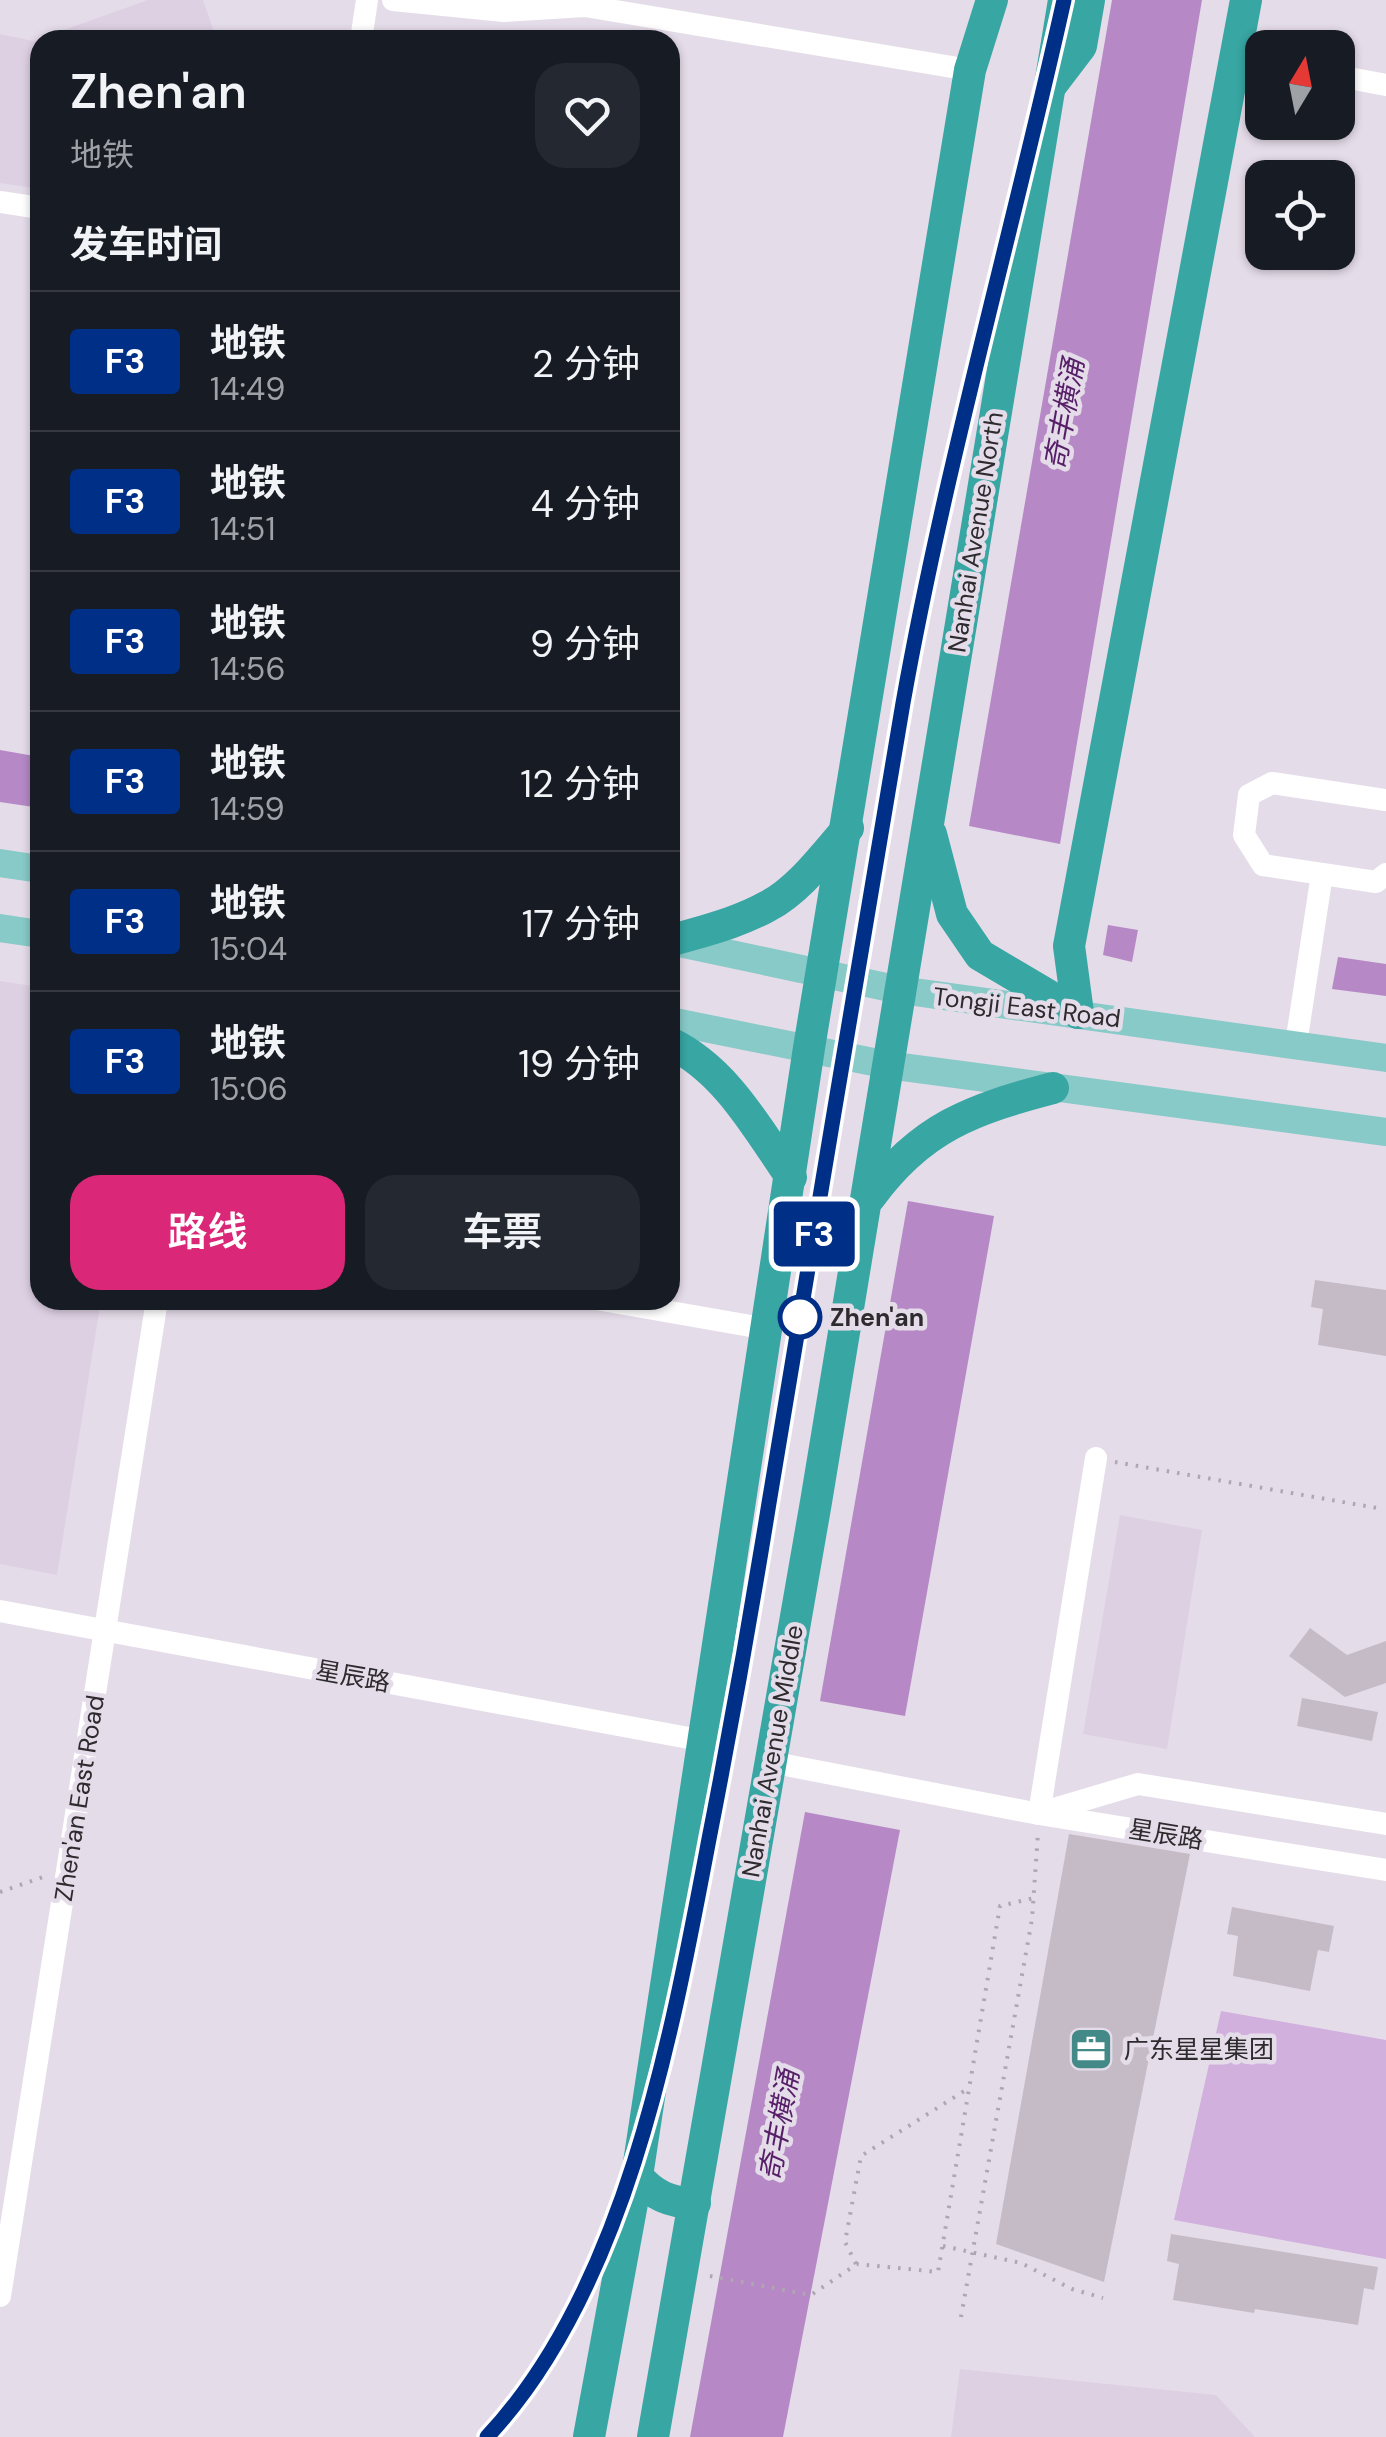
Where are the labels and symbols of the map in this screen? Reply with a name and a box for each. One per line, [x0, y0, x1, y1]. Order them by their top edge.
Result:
north arrow [1245, 30, 1355, 140]
water label: 奇丰横涌 [1037, 353, 1093, 472]
street label: Nanhai Avenue North [940, 410, 1011, 655]
street label: Tongji East Road [931, 980, 1123, 1035]
line badge: F3 [769, 1202, 859, 1266]
marker: Zhen'an [779, 1296, 821, 1338]
place label: Zhen'an [830, 1301, 924, 1334]
street label: Nanhai Avenue Middle [734, 1622, 811, 1880]
street label: 星辰路 [313, 1654, 393, 1699]
street label: Zhen'an East Road [47, 1693, 112, 1903]
street label: 星辰路 [1126, 1812, 1206, 1857]
office icon: 广东星星集团 [1068, 2026, 1114, 2072]
place label: 广东星星集团 [1124, 2033, 1274, 2066]
water label: 奇丰横涌 [752, 2064, 808, 2183]

